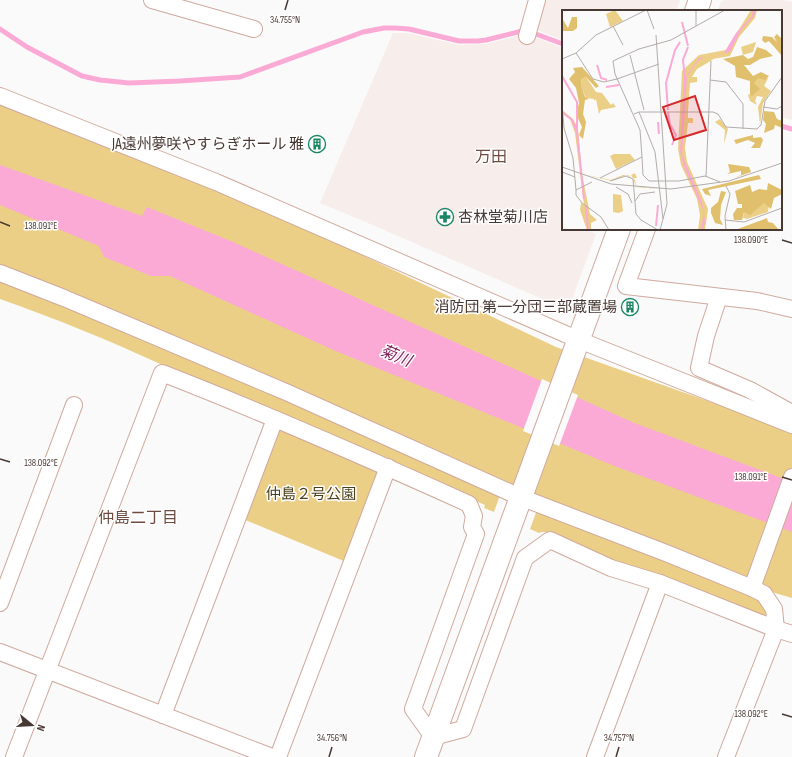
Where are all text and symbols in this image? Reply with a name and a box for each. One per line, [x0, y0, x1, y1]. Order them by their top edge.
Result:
inset map [562, 10, 782, 230]
text: 34.755°N [270, 14, 300, 26]
building icon: JA遠州夢咲やすらぎホール 雅 [307, 134, 327, 154]
place label: JA遠州夢咲やすらぎホール 雅 [111, 135, 304, 154]
district label: 万田 [475, 148, 507, 167]
pharmacy icon: 杏林堂菊川店 [435, 207, 455, 227]
place label: 杏林堂菊川店 [458, 208, 548, 227]
text: 138.091°E [25, 220, 57, 232]
text: 138.090°E [734, 234, 768, 246]
building icon: 消防団 第一分団三部蔵置場 [620, 297, 640, 317]
place label: 消防団 第一分団三部蔵置場 [435, 298, 617, 317]
water label: 菊川 [377, 342, 416, 372]
text: 138.092°E [24, 457, 58, 469]
text: 138.091°E [735, 471, 767, 483]
park label: 仲島２号公園 [266, 485, 356, 504]
district label: 仲島二丁目 [98, 509, 178, 528]
north arrow [12, 705, 52, 745]
text: 138.092°E [734, 708, 768, 720]
text: N [34, 723, 48, 733]
text: 34.756°N [317, 732, 347, 744]
text: 34.757°N [604, 732, 634, 744]

